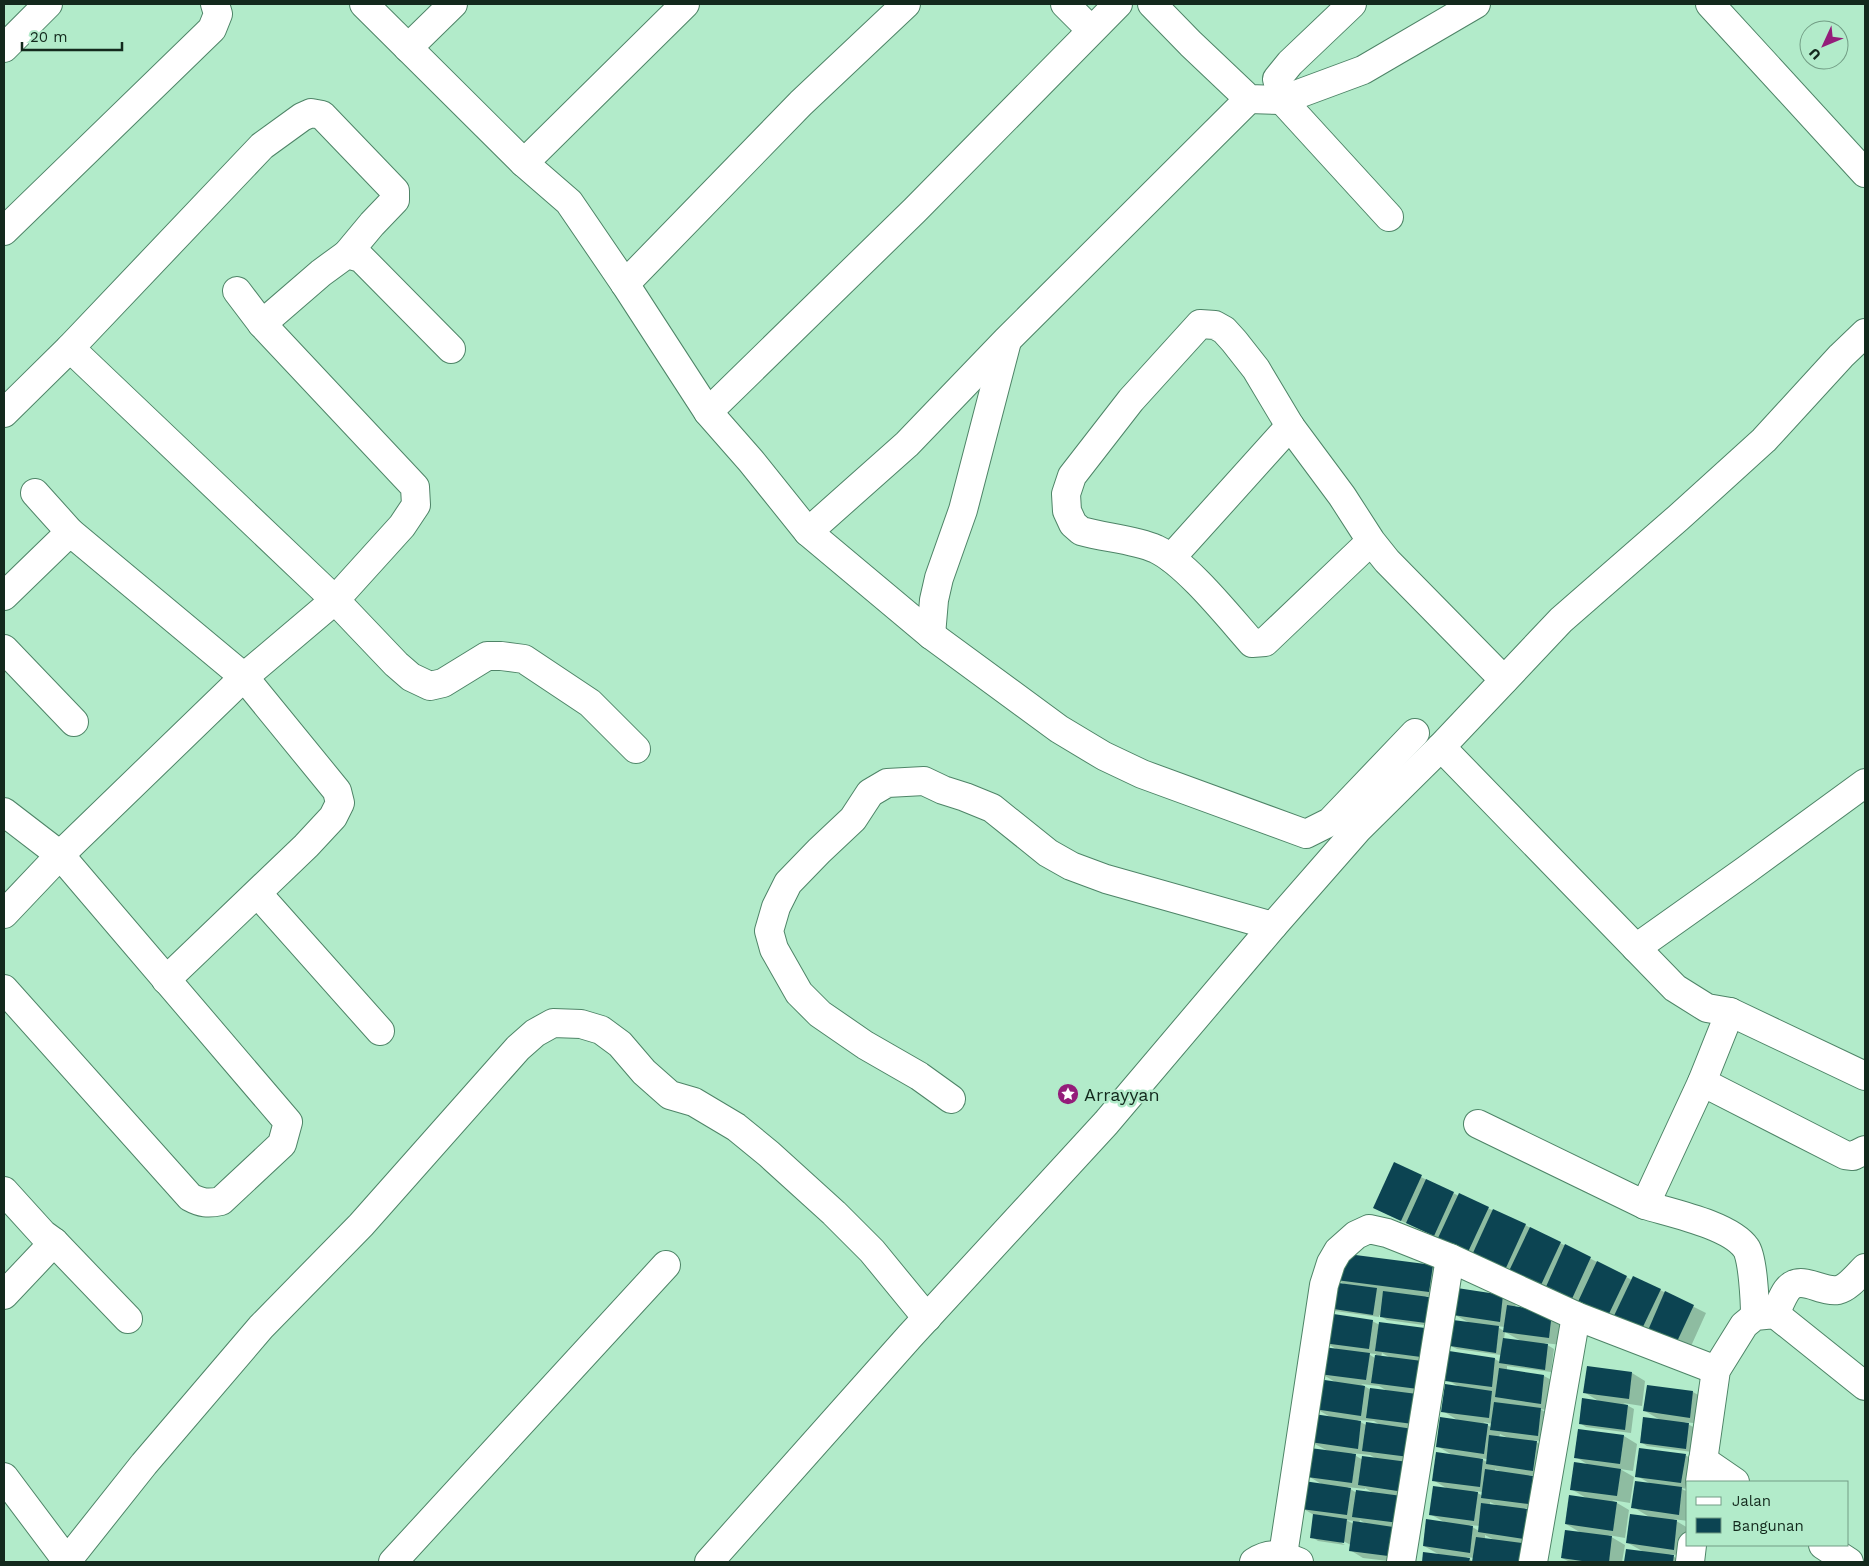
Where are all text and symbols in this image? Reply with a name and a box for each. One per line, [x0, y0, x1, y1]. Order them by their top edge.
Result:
scale bar [22, 20, 122, 52]
north arrow [1799, 20, 1849, 70]
text: 20 m [30, 28, 68, 46]
text: U [1805, 45, 1824, 63]
place icon: Arrayyan [1056, 1082, 1080, 1106]
place label: Arrayyan [1084, 1084, 1160, 1105]
legend [1686, 1481, 1849, 1546]
text: Jalan [1732, 1492, 1771, 1510]
text: Bangunan [1732, 1517, 1804, 1535]

